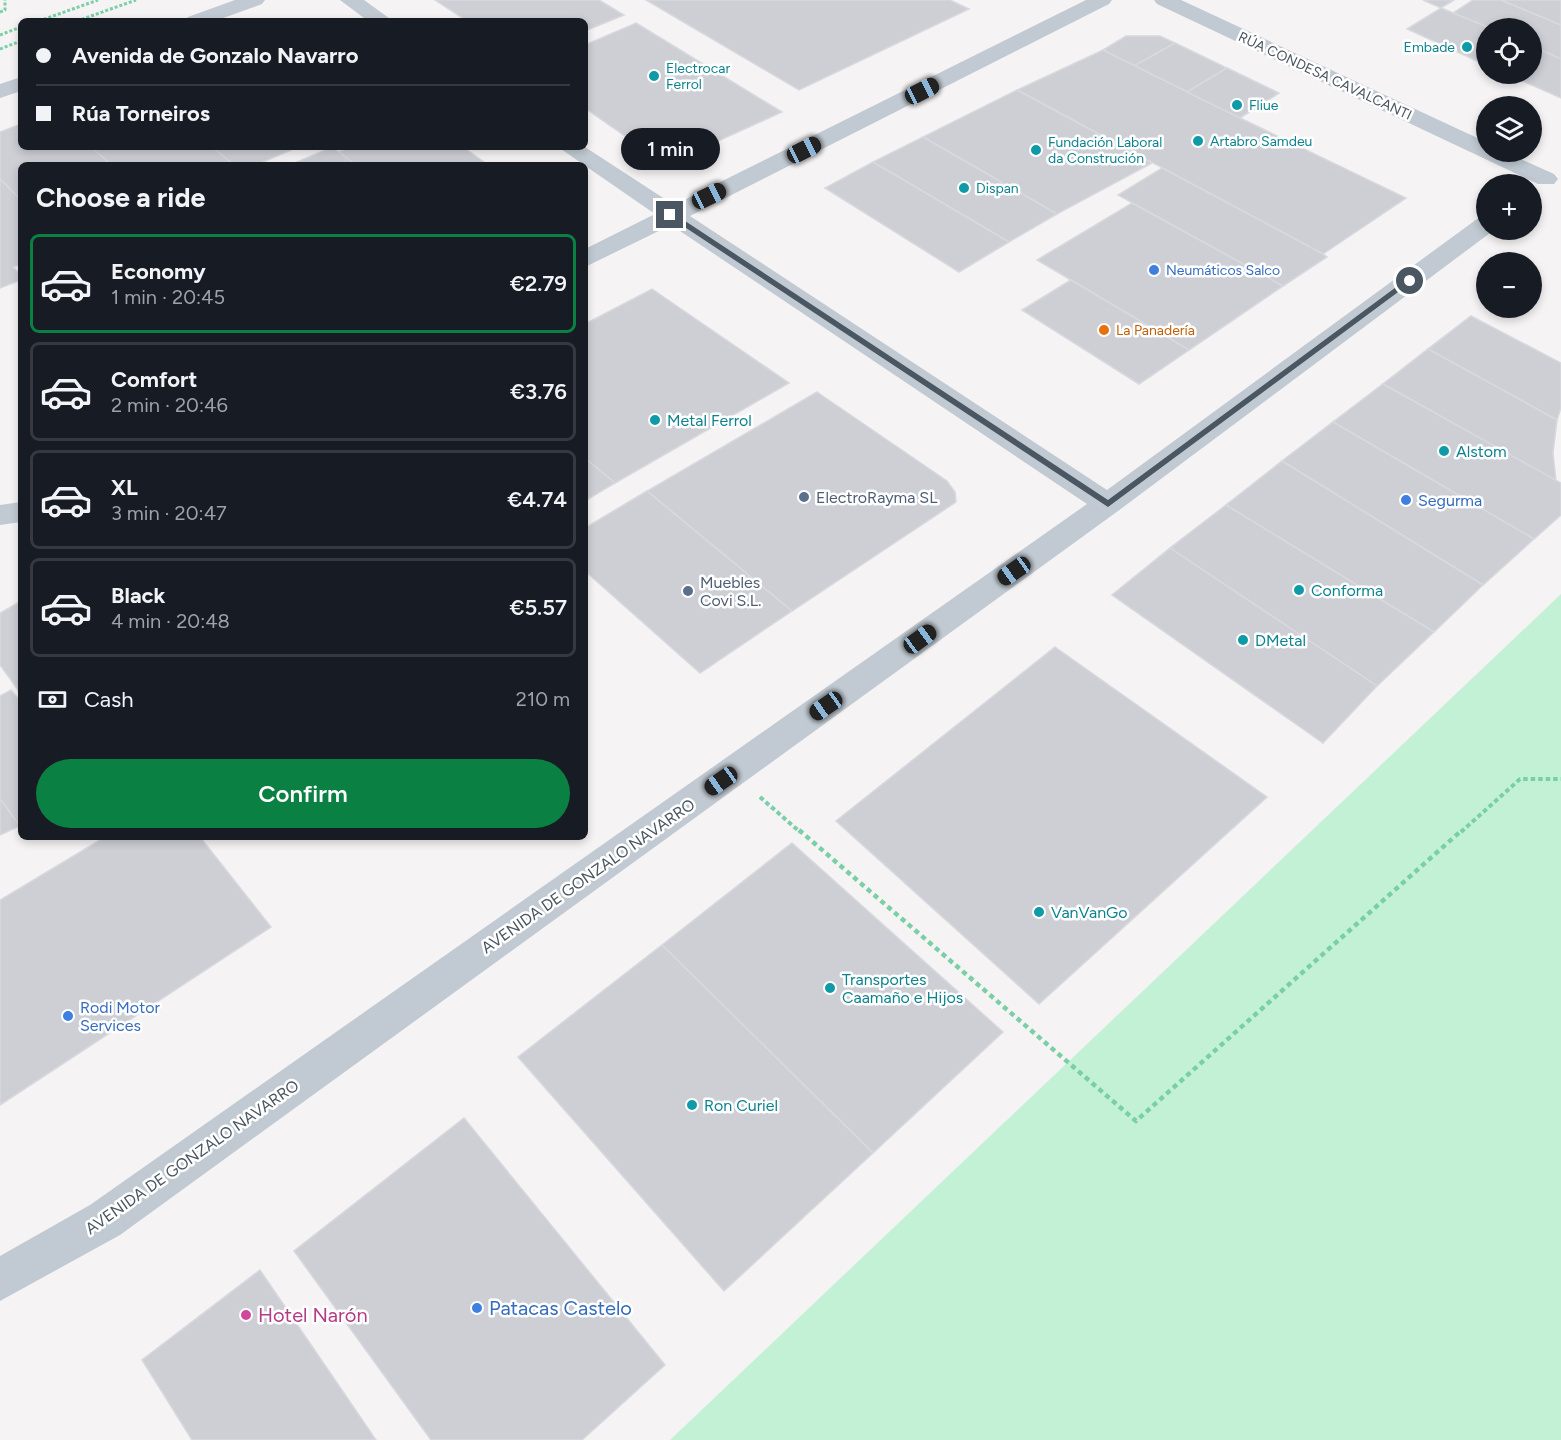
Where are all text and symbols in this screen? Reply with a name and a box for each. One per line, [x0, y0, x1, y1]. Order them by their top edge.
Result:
map controls [1476, 18, 1542, 318]
button: locate [1476, 18, 1542, 84]
street label: RÚA CONDESA CAVALCANTI [1235, 28, 1415, 124]
place label: Embade [1404, 39, 1455, 56]
marker: Embade [1460, 40, 1474, 54]
text: Avenida de Gonzalo Navarro [72, 42, 358, 69]
place label: Electrocar Ferrol [666, 60, 730, 93]
marker: Electrocar Ferrol [647, 69, 661, 83]
car [902, 75, 942, 107]
button: layers [1476, 96, 1542, 162]
place label: Fliue [1249, 97, 1279, 114]
marker: Fliue [1230, 98, 1244, 112]
text: Rúa Torneiros [72, 100, 210, 127]
callout: 1 min [620, 128, 720, 170]
place label: Artabro Samdeu [1210, 133, 1312, 150]
car [784, 134, 824, 166]
place label: Fundación Laboral da Construción [1048, 134, 1162, 167]
marker: Artabro Samdeu [1191, 134, 1205, 148]
text: 1 min [647, 137, 694, 161]
marker: Fundación Laboral da Construción [1029, 143, 1043, 157]
button: + [1476, 174, 1542, 240]
car [689, 180, 729, 212]
place label: Dispan [976, 180, 1019, 197]
text: Choose a ride [36, 181, 205, 214]
marker: Dispan [957, 181, 971, 195]
route end [656, 201, 683, 228]
button: − [1476, 252, 1542, 318]
icon: car [39, 257, 93, 311]
text: Economy [111, 258, 206, 285]
place label: Neumáticos Salco [1166, 262, 1280, 279]
marker: Neumáticos Salco [1147, 263, 1161, 277]
route start [1396, 267, 1423, 294]
text: €2.79 [510, 270, 567, 297]
text: 1 min · 20:45 [111, 285, 225, 309]
place label: La Panadería [1116, 322, 1195, 339]
marker: La Panadería [1097, 323, 1111, 337]
icon: car [39, 365, 93, 419]
text: Comfort [111, 366, 197, 393]
text: €3.76 [510, 378, 567, 405]
text: 2 min · 20:46 [111, 393, 228, 417]
place label: Metal Ferrol [667, 411, 752, 430]
marker: Metal Ferrol [648, 413, 662, 427]
place label: Alstom [1456, 442, 1507, 461]
marker: Alstom [1437, 444, 1451, 458]
icon: car [39, 473, 93, 527]
text: XL [111, 474, 138, 501]
text: €4.74 [507, 486, 567, 513]
place label: ElectroRayma SL [816, 488, 938, 507]
marker: ElectroRayma SL [797, 490, 811, 504]
place label: Segurma [1418, 491, 1482, 510]
marker: Segurma [1399, 493, 1413, 507]
text: 3 min · 20:47 [111, 501, 227, 525]
car [994, 553, 1034, 589]
place label: Muebles Covi S.L. [700, 573, 761, 610]
icon: car [39, 581, 93, 635]
place label: Conforma [1311, 581, 1383, 600]
text: Black [111, 582, 165, 609]
marker: Conforma [1292, 583, 1306, 597]
marker: Muebles Covi S.L. [681, 584, 695, 598]
text: €5.57 [509, 594, 567, 621]
text: 4 min · 20:48 [111, 609, 230, 633]
car [900, 621, 940, 657]
place label: DMetal [1255, 631, 1306, 650]
marker: DMetal [1236, 633, 1250, 647]
icon: cash [36, 683, 69, 716]
text: Cash [84, 686, 134, 713]
text: 210 m [516, 687, 570, 711]
car [806, 688, 846, 724]
button: Confirm [36, 759, 570, 828]
car [701, 763, 741, 799]
street label: AVENIDA DE GONZALO NAVARRO [478, 795, 698, 957]
place label: VanVanGo [1051, 903, 1128, 922]
marker: VanVanGo [1032, 905, 1046, 919]
place label: Transportes Caamaño e Hijos [842, 970, 963, 1007]
marker: Transportes Caamaño e Hijos [823, 981, 837, 995]
place label: Rodi Motor Services [80, 998, 160, 1035]
marker: Rodi Motor Services [61, 1009, 75, 1023]
street label: AVENIDA DE GONZALO NAVARRO [82, 1076, 302, 1238]
place label: Ron Curiel [704, 1096, 778, 1115]
marker: Ron Curiel [685, 1098, 699, 1112]
place label: Patacas Castelo [489, 1296, 632, 1320]
marker: Patacas Castelo [470, 1301, 484, 1315]
place label: Hotel Narón [258, 1303, 368, 1327]
marker: Hotel Narón [239, 1308, 253, 1322]

